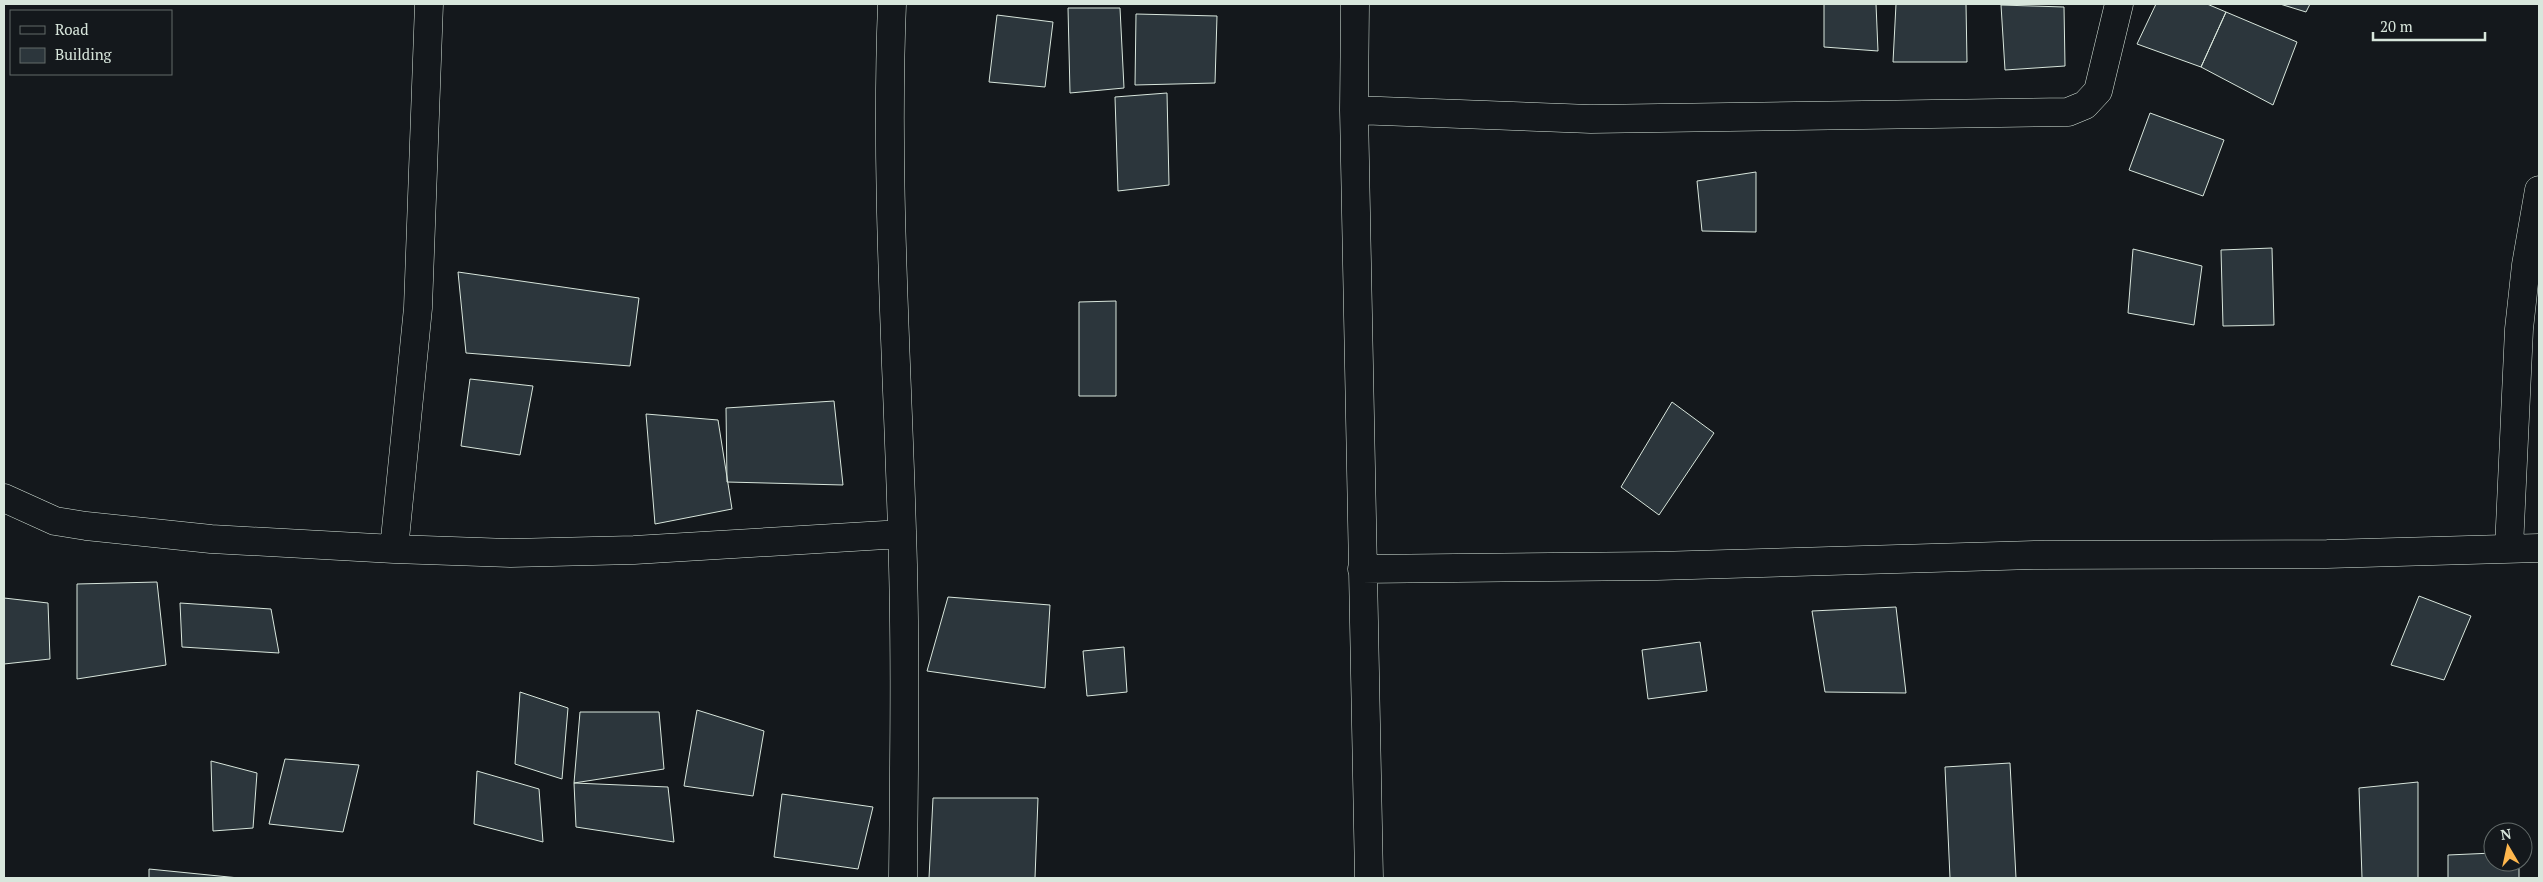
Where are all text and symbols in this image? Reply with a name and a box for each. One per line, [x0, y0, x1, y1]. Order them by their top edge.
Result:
legend [10, 10, 172, 75]
scale bar [2373, 10, 2486, 42]
text: 20 m [2380, 16, 2413, 36]
text: Road [55, 19, 88, 39]
text: Building [55, 44, 113, 64]
north arrow [2483, 822, 2533, 872]
text: N [2499, 823, 2513, 844]

